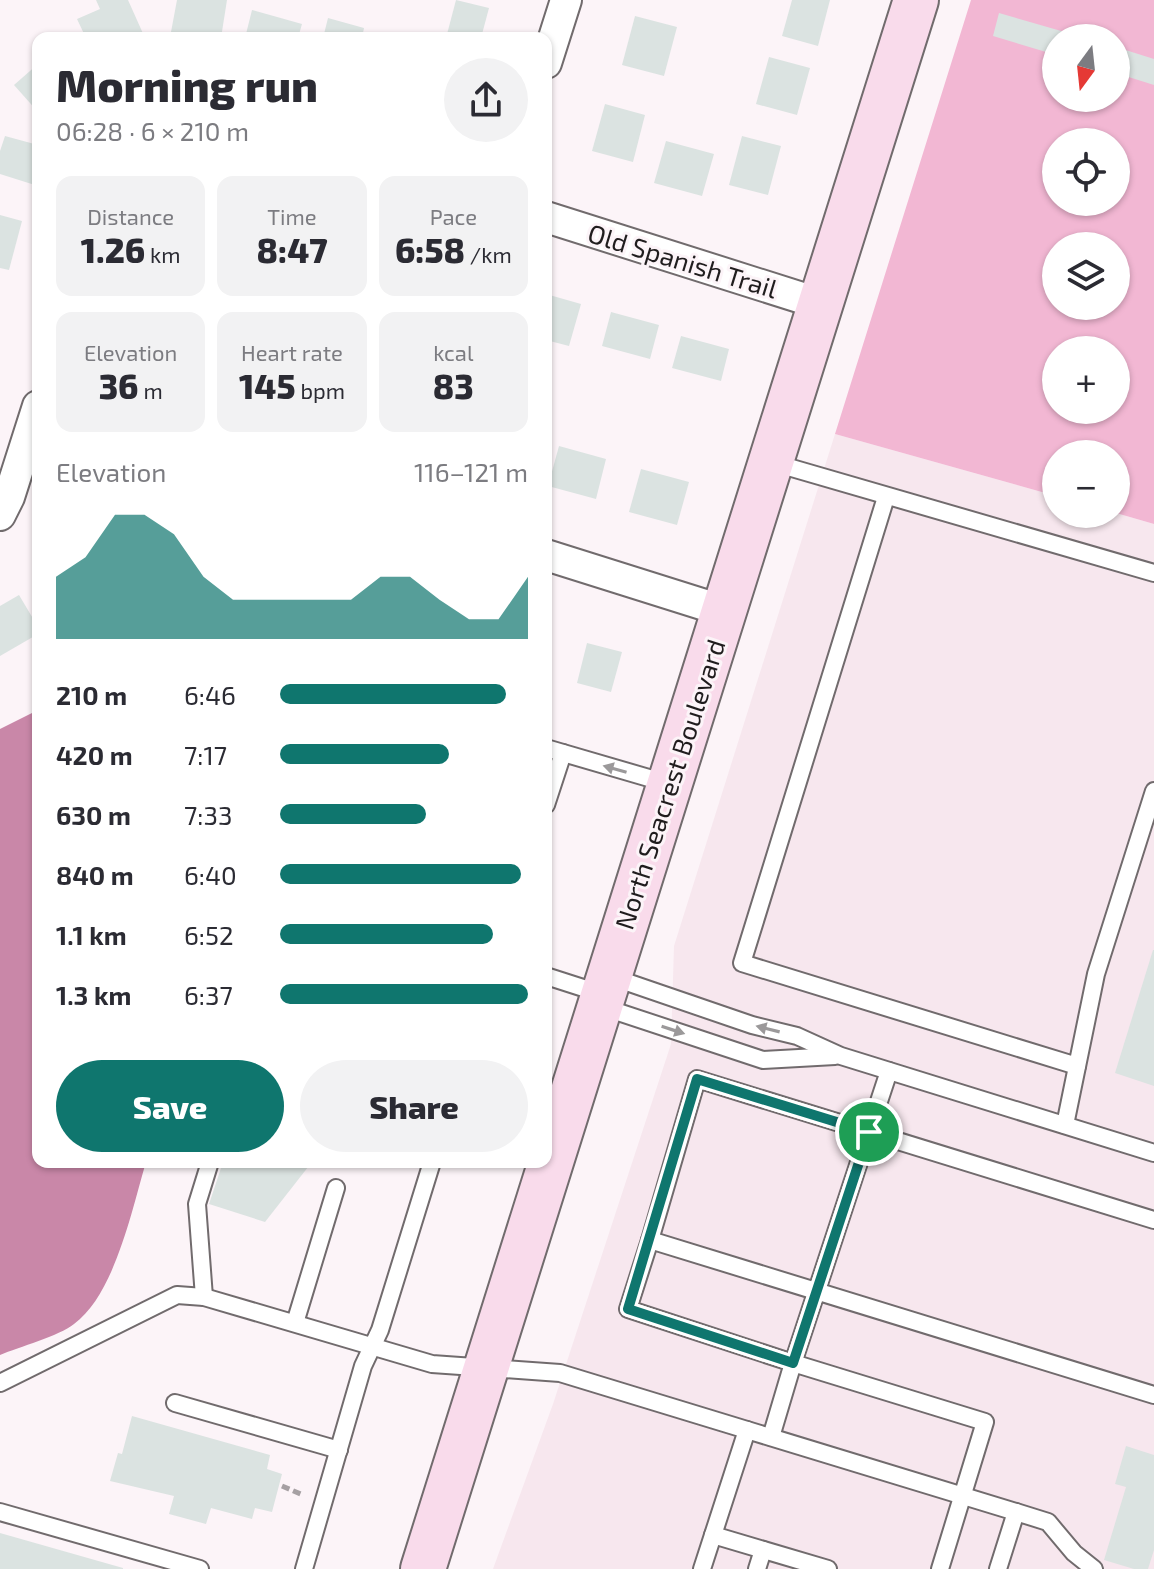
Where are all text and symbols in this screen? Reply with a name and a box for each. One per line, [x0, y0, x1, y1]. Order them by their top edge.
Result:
north arrow [1042, 24, 1130, 112]
map controls [1042, 24, 1130, 528]
text: Morning run [56, 58, 318, 111]
button: share [444, 58, 528, 142]
text: 06:28 · 6 × 210 m [56, 115, 249, 146]
button: locate [1042, 128, 1130, 216]
text: Distance [87, 203, 174, 229]
text: Time [267, 203, 317, 229]
text: Pace [430, 203, 477, 229]
street label: Old Spanish Trail [585, 216, 782, 304]
text: 1.26 [81, 229, 145, 270]
text: 8:47 [257, 229, 327, 270]
text: 6:58 [395, 229, 465, 270]
button: layers [1042, 232, 1130, 320]
text: km [145, 241, 181, 267]
text: /km [465, 241, 512, 267]
button: + [1042, 336, 1130, 424]
text: Elevation [84, 339, 177, 365]
text: Heart rate [241, 339, 343, 365]
text: kcal [433, 339, 473, 365]
text: 36 [99, 365, 139, 406]
text: 145 [239, 365, 295, 406]
text: 83 [433, 365, 474, 406]
text: m [139, 377, 163, 403]
text: bpm [295, 377, 345, 403]
button: − [1042, 440, 1130, 528]
text: Elevation [56, 456, 166, 487]
text: 116–121 m [414, 456, 528, 487]
street label: North Seacrest Boulevard [607, 635, 731, 933]
text: 210 m [56, 679, 127, 710]
text: 6:46 [184, 679, 236, 710]
text: 420 m [56, 739, 133, 770]
text: 7:17 [184, 739, 227, 770]
one-way arrow [603, 762, 627, 775]
text: 630 m [56, 799, 131, 830]
text: 7:33 [184, 799, 232, 830]
text: 840 m [56, 859, 134, 890]
text: 6:40 [184, 859, 237, 890]
text: 1.1 km [56, 919, 127, 950]
text: 6:52 [184, 919, 234, 950]
text: 1.3 km [56, 979, 131, 1010]
text: 6:37 [184, 979, 233, 1010]
one-way arrow [755, 1022, 780, 1034]
one-way arrow [661, 1025, 685, 1037]
button: Save [56, 1060, 284, 1152]
button: Share [300, 1060, 528, 1152]
pin [835, 1098, 903, 1166]
icon: arrive [847, 1110, 891, 1154]

